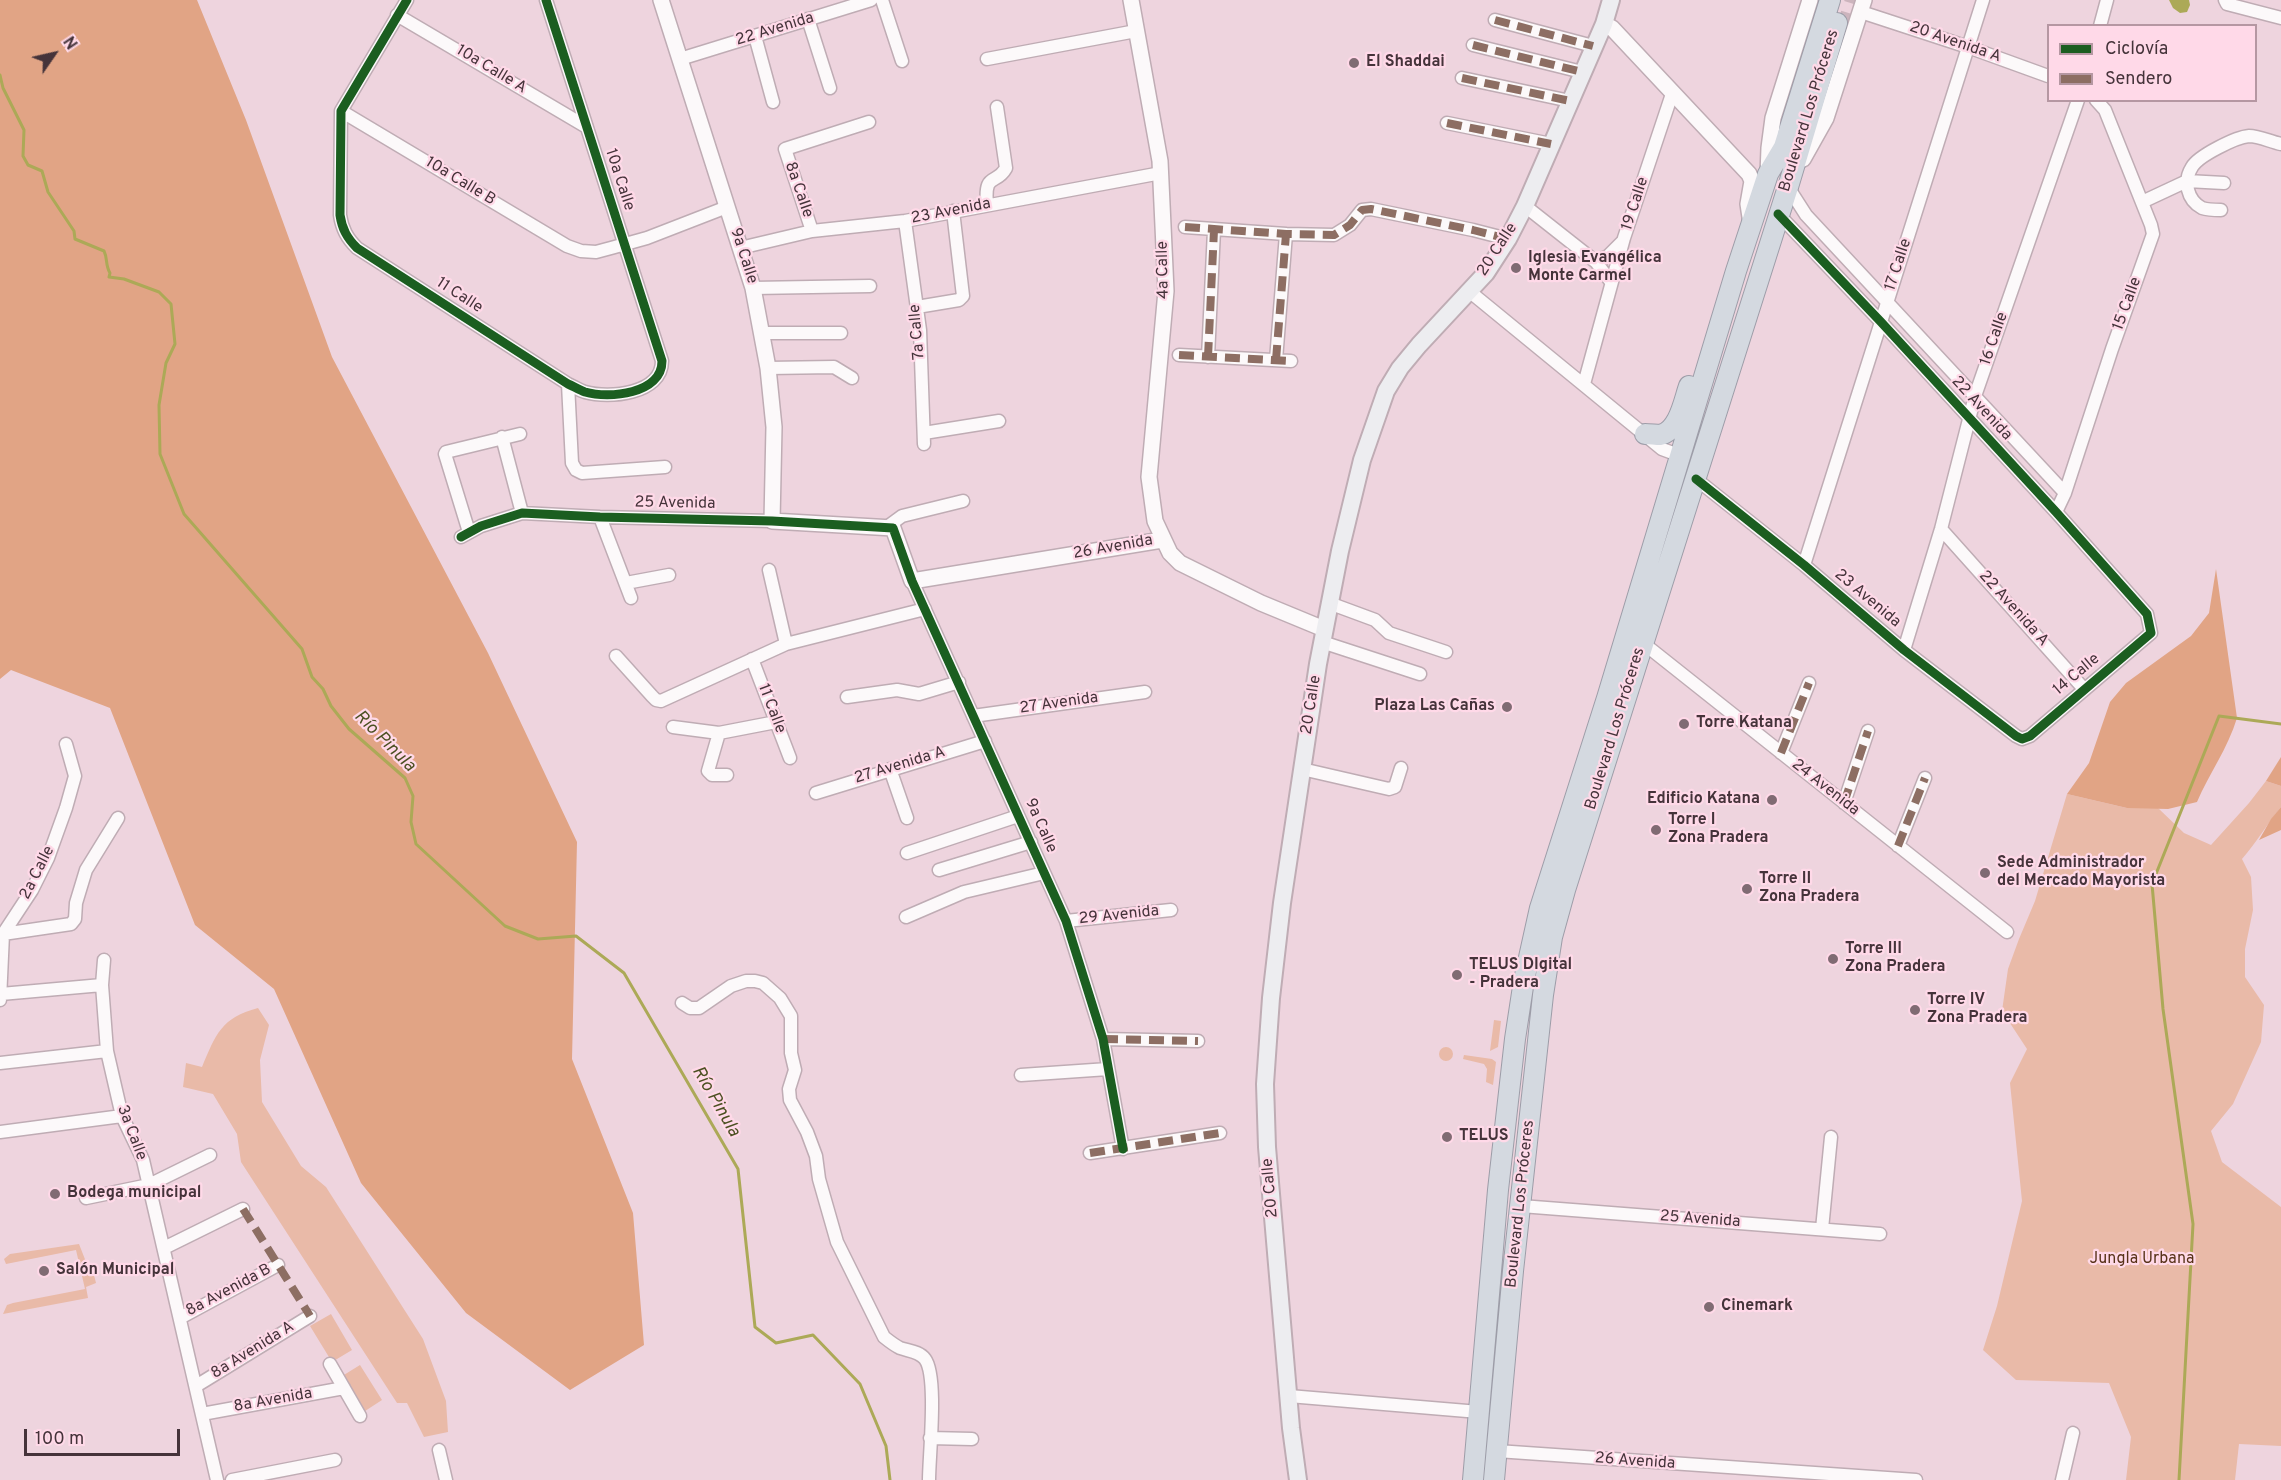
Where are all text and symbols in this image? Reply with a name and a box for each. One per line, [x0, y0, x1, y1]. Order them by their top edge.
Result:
street label: 22 Avenida [734, 9, 816, 51]
street label: 20 Avenida A [1907, 18, 2003, 68]
north arrow [24, 24, 84, 84]
legend [2047, 24, 2257, 102]
street label: Boulevard Los Próceres [1776, 28, 1844, 194]
text: N [57, 34, 80, 54]
text: Ciclovía [2105, 38, 2168, 61]
street label: 10a Calle A [452, 41, 530, 99]
place label: El Shaddai [1366, 53, 1445, 73]
marker: El Shaddai [1347, 56, 1361, 70]
text: Sendero [2105, 68, 2172, 91]
street label: 10a Calle [600, 147, 638, 213]
street label: 10a Calle B [421, 154, 499, 210]
street label: 8a Calle [780, 160, 816, 220]
street label: 19 Calle [1618, 175, 1654, 233]
street label: 23 Avenida [910, 195, 992, 229]
street label: 20 Calle [1474, 220, 1522, 280]
street label: 9a Calle [725, 226, 761, 286]
street label: 17 Calle [1882, 236, 1916, 294]
street label: 4a Calle [1154, 241, 1174, 299]
place label: Iglesia Evangélica Monte Carmel [1528, 249, 1662, 287]
marker: Iglesia Evangélica Monte Carmel [1509, 261, 1523, 275]
street label: 11 Calle [432, 274, 486, 318]
street label: 15 Calle [2110, 275, 2146, 333]
street label: 7a Calle [906, 303, 930, 361]
street label: 16 Calle [1977, 310, 2013, 368]
street label: 22 Avenida [1946, 373, 2016, 445]
street label: 25 Avenida [634, 494, 716, 514]
street label: 26 Avenida [1072, 532, 1154, 564]
street label: 23 Avenida [1830, 566, 1904, 632]
street label: 22 Avenida A [1974, 567, 2052, 651]
street label: Boulevard Los Próceres [1582, 646, 1650, 812]
street label: 14 Calle [2050, 650, 2104, 700]
street label: 20 Calle [1298, 674, 1326, 736]
street label: 11 Calle [753, 682, 789, 736]
street label: 27 Avenida [1018, 689, 1100, 719]
place label: Plaza Las Cañas [1374, 697, 1495, 717]
marker: Plaza Las Cañas [1500, 700, 1514, 714]
water label: Río Pinula [349, 707, 419, 777]
place label: Torre Katana [1696, 714, 1792, 734]
marker: Torre Katana [1677, 717, 1691, 731]
street label: 27 Avenida A [852, 743, 948, 789]
street label: 24 Avenida [1787, 756, 1863, 820]
place label: Edificio Katana [1647, 790, 1760, 810]
marker: Edificio Katana [1765, 793, 1779, 807]
street label: 9a Calle [1020, 796, 1060, 856]
place label: Torre I Zona Pradera [1668, 811, 1769, 849]
marker: Torre I Zona Pradera [1649, 823, 1663, 837]
street label: 2a Calle [16, 843, 60, 903]
place label: Sede Administrador del Mercado Mayorista [1997, 854, 2165, 892]
marker: Sede Administrador del Mercado Mayorista [1978, 866, 1992, 880]
place label: Torre II Zona Pradera [1759, 870, 1860, 908]
marker: Torre II Zona Pradera [1740, 882, 1754, 896]
street label: 29 Avenida [1078, 902, 1160, 930]
place label: Torre III Zona Pradera [1845, 940, 1946, 978]
marker: Torre III Zona Pradera [1826, 952, 1840, 966]
place label: TELUS DIgital - Pradera [1469, 956, 1572, 994]
marker: TELUS DIgital - Pradera [1450, 968, 1464, 982]
place label: Torre IV Zona Pradera [1927, 991, 2028, 1029]
marker: Torre IV Zona Pradera [1908, 1003, 1922, 1017]
water label: Río Pinula [686, 1063, 744, 1141]
street label: 3a Calle [112, 1103, 150, 1163]
street label: Boulevard Los Próceres [1503, 1119, 1539, 1289]
place label: TELUS [1459, 1127, 1509, 1147]
marker: TELUS [1440, 1130, 1454, 1144]
street label: 20 Calle [1259, 1157, 1283, 1219]
place label: Bodega municipal [67, 1184, 201, 1204]
marker: Bodega municipal [48, 1187, 62, 1201]
street label: 25 Avenida [1659, 1208, 1741, 1232]
park label: Jungla Urbana [2090, 1250, 2194, 1270]
place label: Salón Municipal [56, 1261, 174, 1281]
street label: 8a Avenida B [183, 1261, 275, 1321]
marker: Salón Municipal [37, 1264, 51, 1278]
place label: Cinemark [1721, 1297, 1793, 1317]
marker: Cinemark [1702, 1300, 1716, 1314]
street label: 8a Avenida A [208, 1318, 298, 1384]
street label: 8a Avenida [232, 1385, 314, 1417]
scale bar [27, 1417, 183, 1455]
text: 100 m [35, 1428, 84, 1451]
street label: 26 Avenida [1594, 1450, 1676, 1474]

